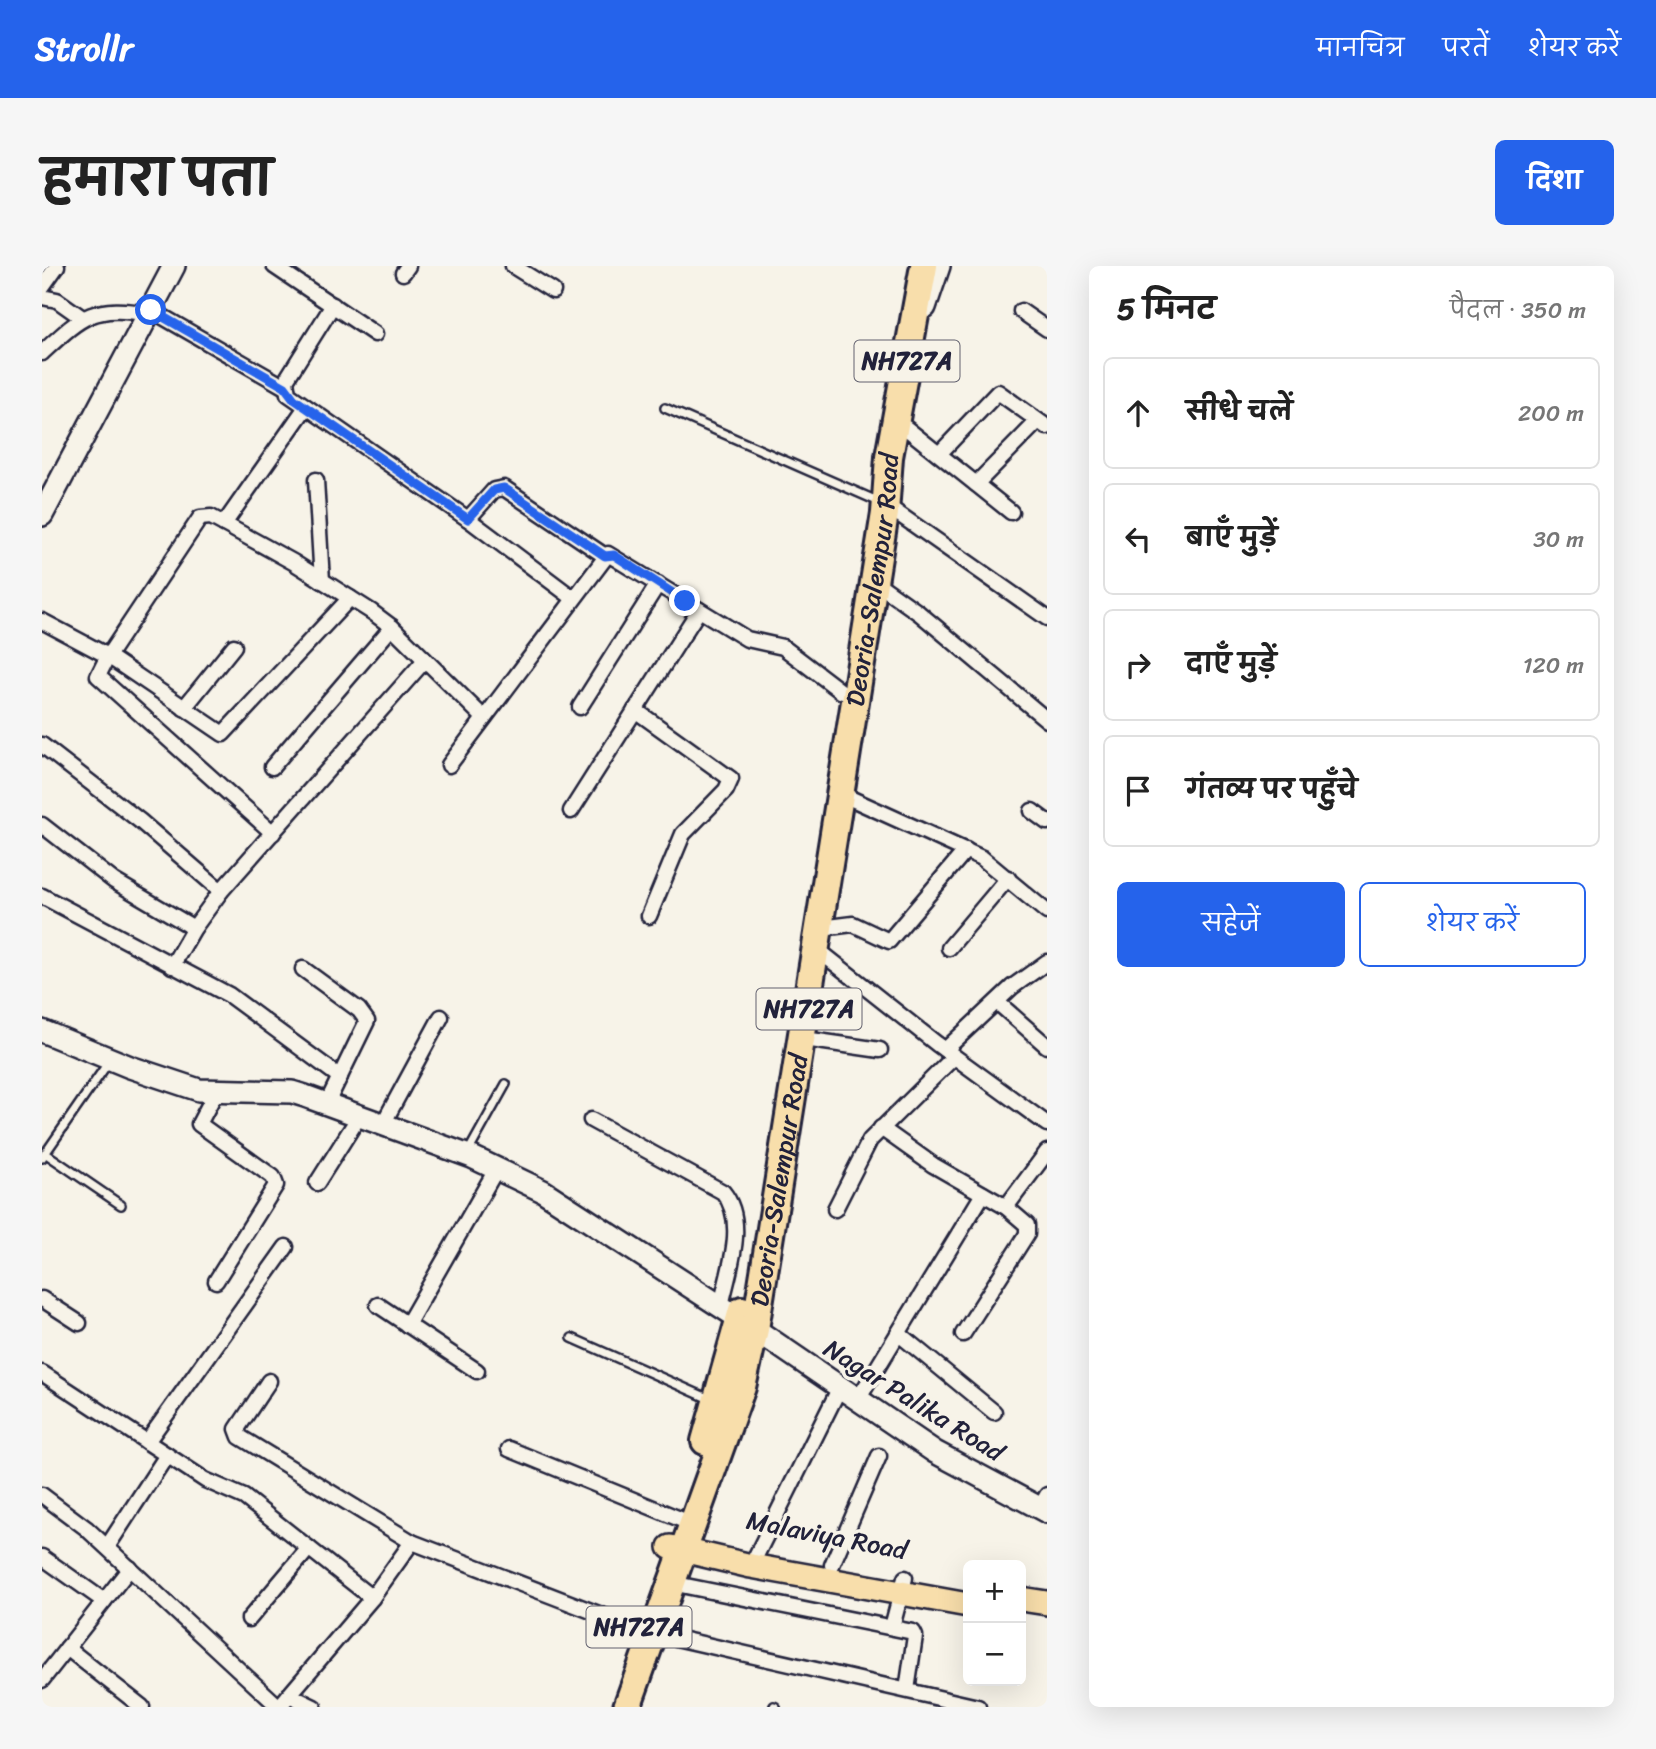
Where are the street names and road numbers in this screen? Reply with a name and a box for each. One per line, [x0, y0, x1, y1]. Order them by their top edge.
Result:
road number: NH727A [854, 340, 959, 382]
street label: Deoria-Salempur Road [832, 449, 912, 710]
road number: NH727A [756, 988, 862, 1030]
street label: Deoria-Salempur Road [736, 1048, 822, 1310]
street label: Nagar Palika Road [814, 1326, 1016, 1475]
street label: Malaviya Road [743, 1497, 914, 1574]
road number: NH727A [586, 1606, 692, 1647]

